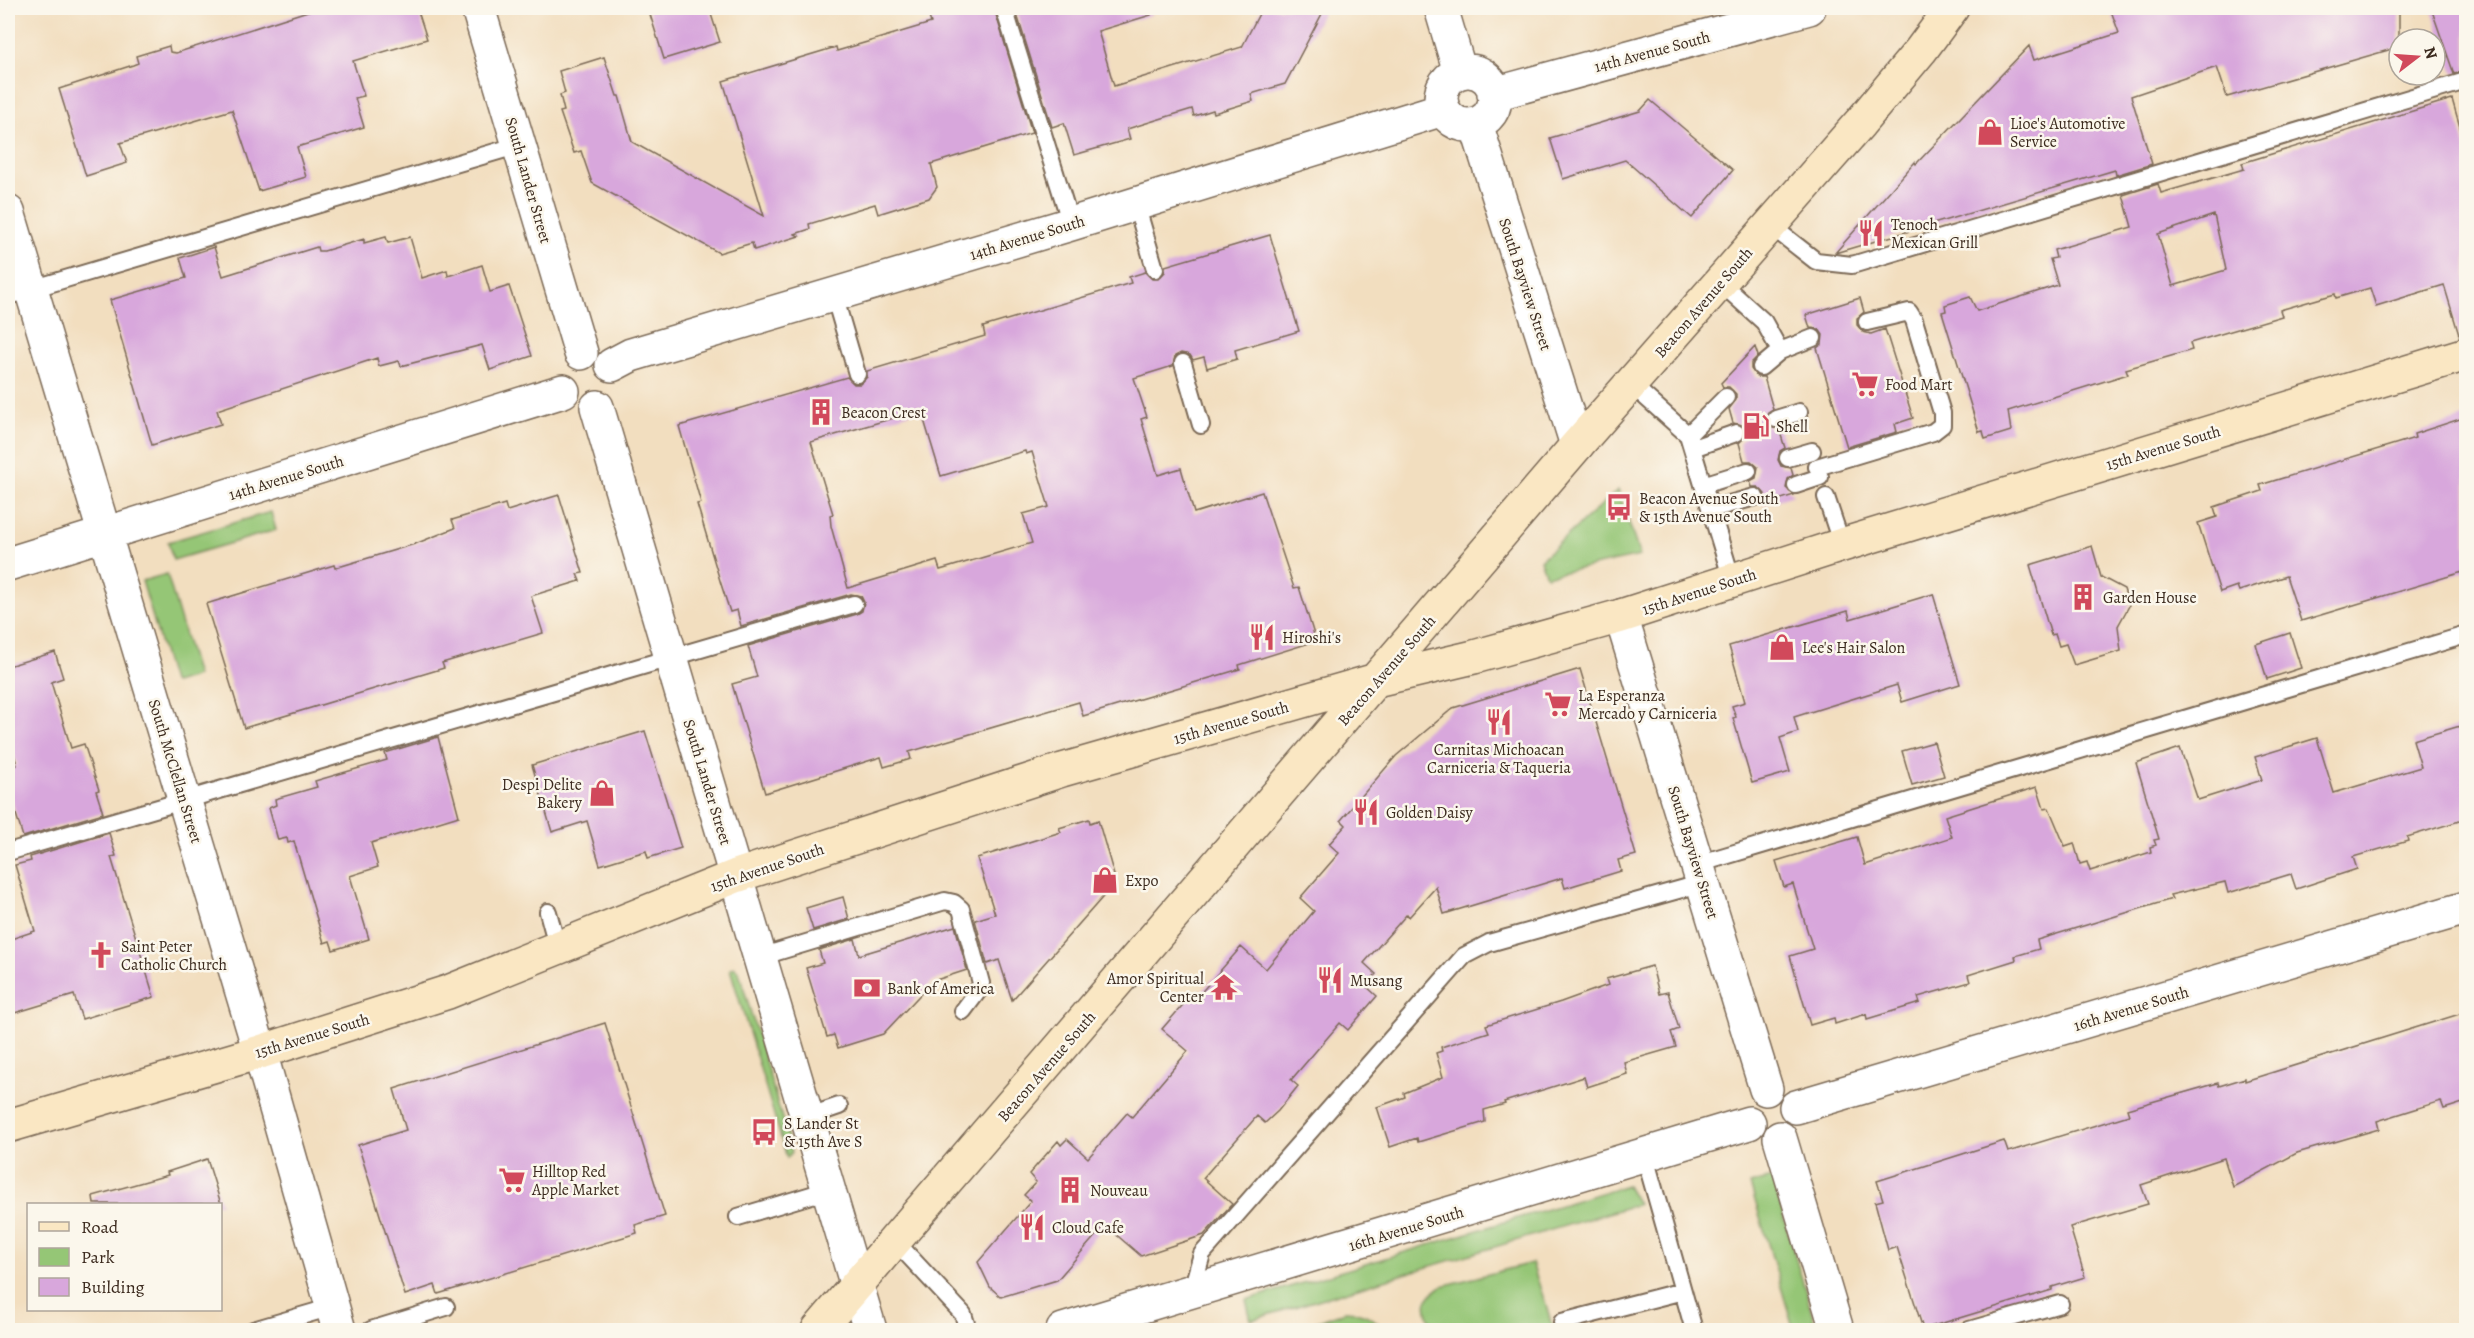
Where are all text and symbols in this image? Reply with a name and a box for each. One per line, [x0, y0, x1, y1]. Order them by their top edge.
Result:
street label: 14th Avenue South [1592, 26, 1713, 78]
north arrow [2387, 27, 2447, 87]
text: N [2418, 44, 2443, 62]
place label: Lioe's Automotive Service [2010, 113, 2125, 153]
street label: South Lander Street [499, 115, 557, 246]
shop icon: Lioe's Automotive Service [1975, 117, 2005, 147]
street label: 14th Avenue South [967, 210, 1088, 266]
place label: Tenoch Mexican Grill [1891, 214, 1978, 254]
street label: South Bayview Street [1493, 215, 1557, 353]
restaurant icon: Tenoch Mexican Grill [1856, 218, 1886, 248]
street label: Beacon Avenue South [1650, 242, 1758, 363]
supermarket icon: Food Mart [1850, 369, 1880, 399]
place label: Food Mart [1885, 374, 1952, 396]
building icon: Beacon Crest [806, 397, 836, 427]
place label: Beacon Crest [841, 402, 926, 424]
fuel station icon: Shell [1741, 411, 1771, 441]
place label: Shell [1776, 416, 1808, 438]
street label: 15th Avenue South [2103, 420, 2224, 476]
street label: 14th Avenue South [226, 450, 347, 506]
place label: Beacon Avenue South & 15th Avenue South [1639, 488, 1779, 528]
bus stop icon: Beacon Avenue South & 15th Avenue South [1604, 492, 1634, 522]
street label: 15th Avenue South [1639, 563, 1760, 621]
building icon: Garden House [2068, 582, 2098, 612]
place label: Garden House [2103, 587, 2197, 609]
street label: Beacon Avenue South [1333, 610, 1441, 731]
restaurant icon: Hiroshi's [1247, 622, 1277, 652]
place label: Hiroshi's [1282, 627, 1341, 649]
shop icon: Lee's Hair Salon [1767, 632, 1797, 662]
place label: Lee's Hair Salon [1802, 637, 1906, 659]
place label: La Esperanza Mercado y Carniceria [1578, 685, 1718, 725]
supermarket icon: La Esperanza Mercado y Carniceria [1543, 689, 1573, 719]
street label: 15th Avenue South [1171, 696, 1292, 750]
street label: South McClellan Street [143, 697, 207, 846]
restaurant icon: Carnitas Michoacan Carniceria & Taqueria [1484, 707, 1514, 737]
street label: South Lander Street [677, 717, 737, 848]
place label: Carnitas Michoacan Carniceria & Taqueria [1427, 739, 1571, 779]
place label: Despi Delite Bakery [502, 774, 583, 814]
shop icon: Despi Delite Bakery [587, 778, 617, 808]
street label: South Bayview Street [1662, 783, 1724, 922]
restaurant icon: Golden Daisy [1351, 797, 1381, 827]
place label: Golden Daisy [1386, 802, 1474, 824]
street label: 15th Avenue South [708, 838, 827, 898]
shop icon: Expo [1090, 865, 1120, 895]
place label: Expo [1125, 870, 1159, 892]
place label: Saint Peter Catholic Church [121, 936, 228, 976]
church icon: Saint Peter Catholic Church [86, 940, 116, 970]
restaurant icon: Musang [1315, 965, 1345, 995]
place label: Amor Spiritual Center [1106, 968, 1204, 1008]
place label: Musang [1350, 970, 1403, 992]
temple icon: Amor Spiritual Center [1209, 972, 1239, 1002]
bank icon: Bank of America [852, 973, 882, 1003]
place label: Bank of America [887, 978, 995, 1000]
street label: 16th Avenue South [2071, 981, 2192, 1037]
street label: Beacon Avenue South [993, 1006, 1101, 1127]
street label: 15th Avenue South [252, 1008, 373, 1064]
place label: S Lander St & 15th Ave S [784, 1113, 862, 1153]
bus stop icon: S Lander St & 15th Ave S [749, 1117, 779, 1147]
place label: Hilltop Red Apple Market [531, 1161, 619, 1201]
supermarket icon: Hilltop Red Apple Market [497, 1165, 527, 1195]
building icon: Nouveau [1055, 1175, 1085, 1205]
place label: Nouveau [1090, 1180, 1148, 1202]
street label: 16th Avenue South [1346, 1201, 1467, 1257]
legend [27, 1203, 222, 1311]
restaurant icon: Cloud Cafe [1017, 1212, 1047, 1242]
text: Road [81, 1215, 119, 1239]
place label: Cloud Cafe [1052, 1217, 1124, 1239]
text: Park [81, 1245, 115, 1269]
text: Building [81, 1275, 145, 1299]

